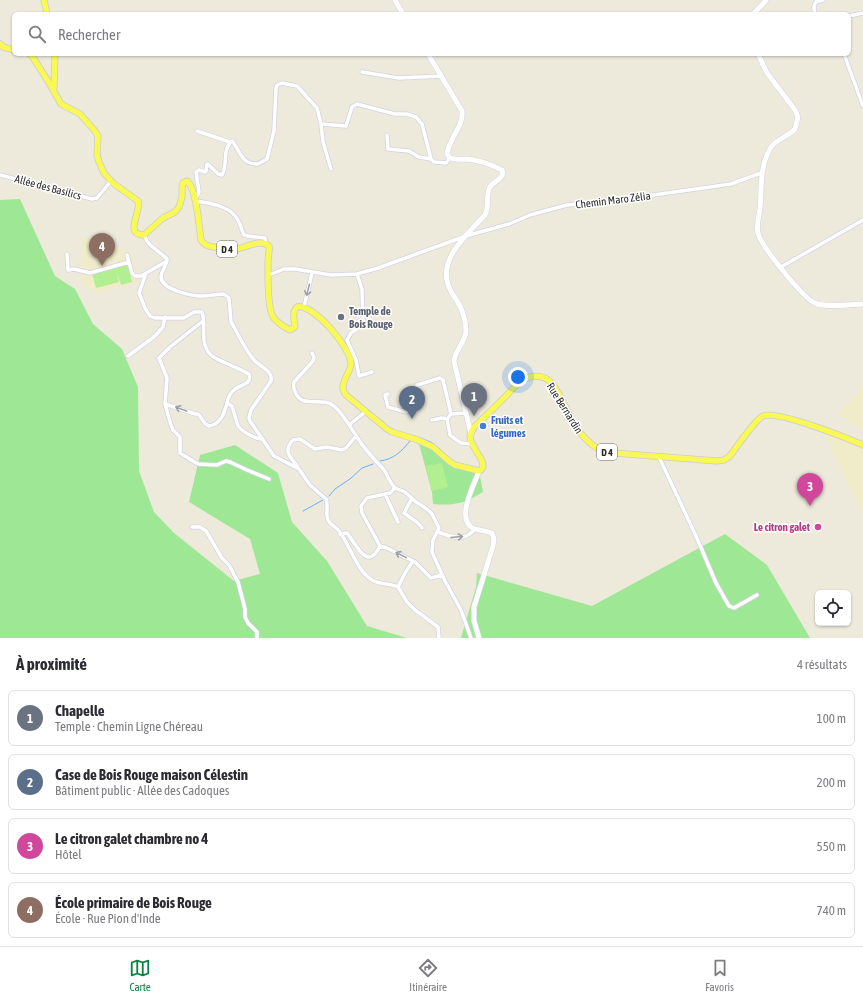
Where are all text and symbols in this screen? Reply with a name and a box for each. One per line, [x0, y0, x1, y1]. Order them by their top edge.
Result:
search box [12, 12, 851, 56]
icon: search [26, 23, 48, 45]
text: Rechercher [58, 26, 120, 43]
street label: Allée des Basilics [13, 172, 83, 202]
street label: Chemin Maro Zélia [575, 189, 651, 211]
pin: 4 [89, 233, 115, 266]
road number: D 4 [217, 241, 237, 257]
one-way arrow [304, 283, 311, 296]
place label: Temple de Bois Rouge [349, 305, 393, 330]
marker: Temple de Bois Rouge [336, 312, 346, 322]
your location [508, 367, 528, 387]
street label: Rue Bernardin [545, 380, 585, 436]
pin: 1 [461, 383, 487, 416]
pin: 2 [399, 386, 425, 419]
one-way arrow [175, 405, 188, 412]
place label: Fruits et légumes [491, 414, 526, 439]
marker: Fruits et légumes [478, 421, 488, 431]
road number: D 4 [597, 444, 617, 460]
pin: 3 [797, 473, 823, 506]
place label: Le citron galet [754, 521, 811, 533]
marker: Le citron galet [813, 522, 823, 532]
one-way arrow [450, 533, 463, 540]
one-way arrow [395, 551, 407, 558]
map controls [815, 590, 851, 626]
button: locate [815, 590, 851, 626]
text: À proximité [16, 654, 87, 674]
text: 4 résultats [797, 657, 847, 672]
text: Chapelle [55, 702, 105, 719]
text: 1 [27, 711, 33, 726]
text: 100 m [817, 711, 846, 726]
text: Temple · Chemin Ligne Chéreau [55, 719, 203, 734]
text: Case de Bois Rouge maison Célestin [55, 766, 248, 783]
text: 2 [27, 775, 33, 790]
text: 200 m [817, 775, 846, 790]
text: Bâtiment public · Allée des Cadoques [55, 783, 229, 798]
text: Le citron galet chambre no 4 [55, 830, 208, 847]
text: 3 [27, 839, 33, 854]
text: 550 m [817, 839, 846, 854]
text: Hôtel [55, 847, 82, 862]
text: École primaire de Bois Rouge [55, 894, 212, 911]
text: 4 [27, 903, 33, 918]
text: 740 m [817, 903, 846, 918]
text: École · Rue Pion d'Inde [55, 911, 161, 926]
tab: Carte [129, 957, 151, 993]
tab: Itinéraire [409, 957, 447, 993]
tab: Favoris [705, 957, 734, 993]

